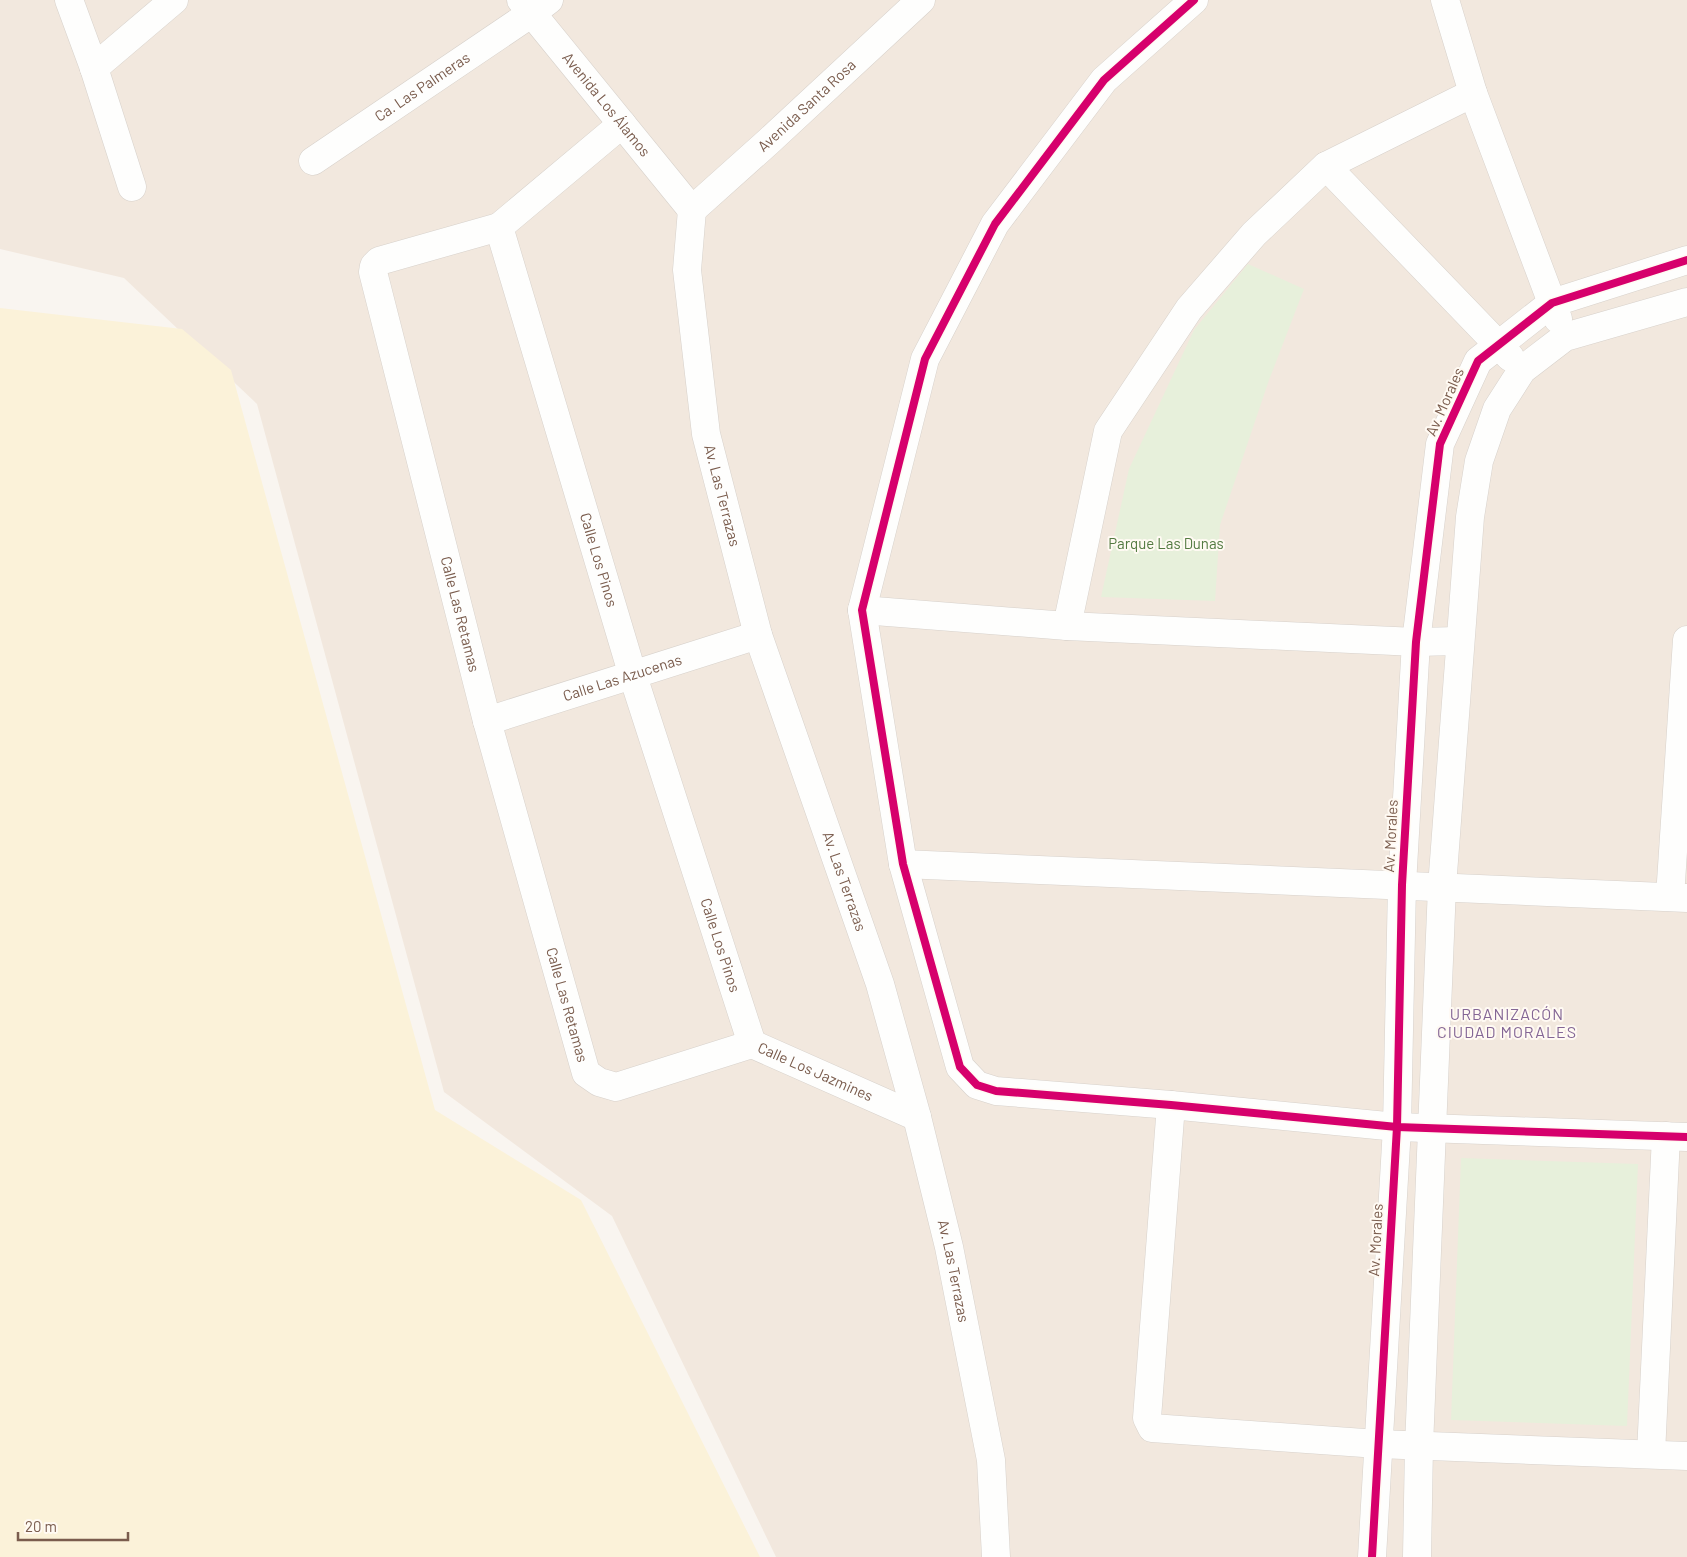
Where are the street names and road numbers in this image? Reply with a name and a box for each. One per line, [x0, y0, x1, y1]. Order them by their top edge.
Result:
street label: Ca. Las Palmeras [371, 48, 473, 125]
street label: Avenida Los Álamos [559, 48, 655, 160]
street label: Avenida Santa Rosa [753, 55, 859, 155]
street label: Av. Morales [1421, 365, 1467, 439]
street label: Av. Las Terrazas [701, 443, 745, 548]
street label: Calle Los Pinos [577, 510, 622, 609]
street label: Calle Las Retamas [438, 554, 484, 674]
street label: Calle Las Azucenas [560, 650, 684, 704]
street label: Av. Morales [1379, 799, 1401, 873]
street label: Av. Las Terrazas [819, 829, 871, 933]
street label: Calle Los Pinos [697, 896, 745, 994]
street label: Calle Las Retamas [543, 945, 593, 1064]
street label: Calle Los Jazmines [755, 1038, 876, 1104]
street label: Av. Morales [1364, 1203, 1386, 1277]
street label: Av. Las Terrazas [935, 1218, 974, 1324]

